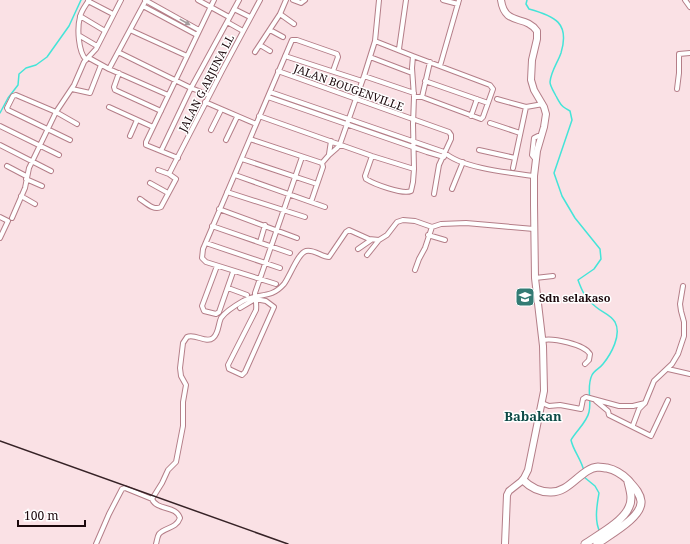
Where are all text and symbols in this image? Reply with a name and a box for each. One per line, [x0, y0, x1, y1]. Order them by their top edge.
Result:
one-way arrow [179, 18, 190, 25]
street label: JALAN G.ARJUNA LL [174, 32, 237, 135]
street label: JALAN BOUGENVILLE [291, 60, 406, 114]
school or university icon: Sdn selakaso [514, 286, 536, 308]
place label: Sdn selakaso [539, 290, 611, 305]
district label: Babakan [504, 407, 562, 425]
scale bar [18, 502, 85, 528]
text: 100 m [24, 507, 59, 524]

